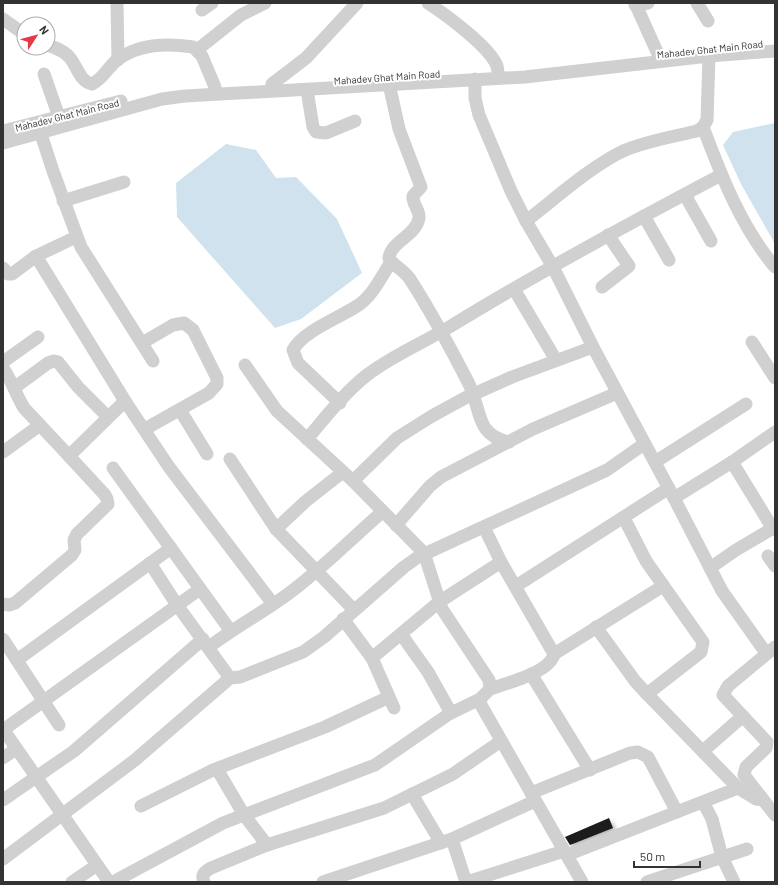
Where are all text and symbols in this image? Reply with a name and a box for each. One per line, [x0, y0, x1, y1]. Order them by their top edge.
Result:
north arrow [16, 16, 56, 56]
text: N [37, 23, 52, 37]
street label: Mahadev Ghat Main Road [656, 37, 764, 61]
street label: Mahadev Ghat Main Road [333, 67, 441, 87]
street label: Mahadev Ghat Main Road [14, 96, 120, 134]
scale bar [634, 843, 700, 869]
text: 50 m [640, 849, 665, 863]

